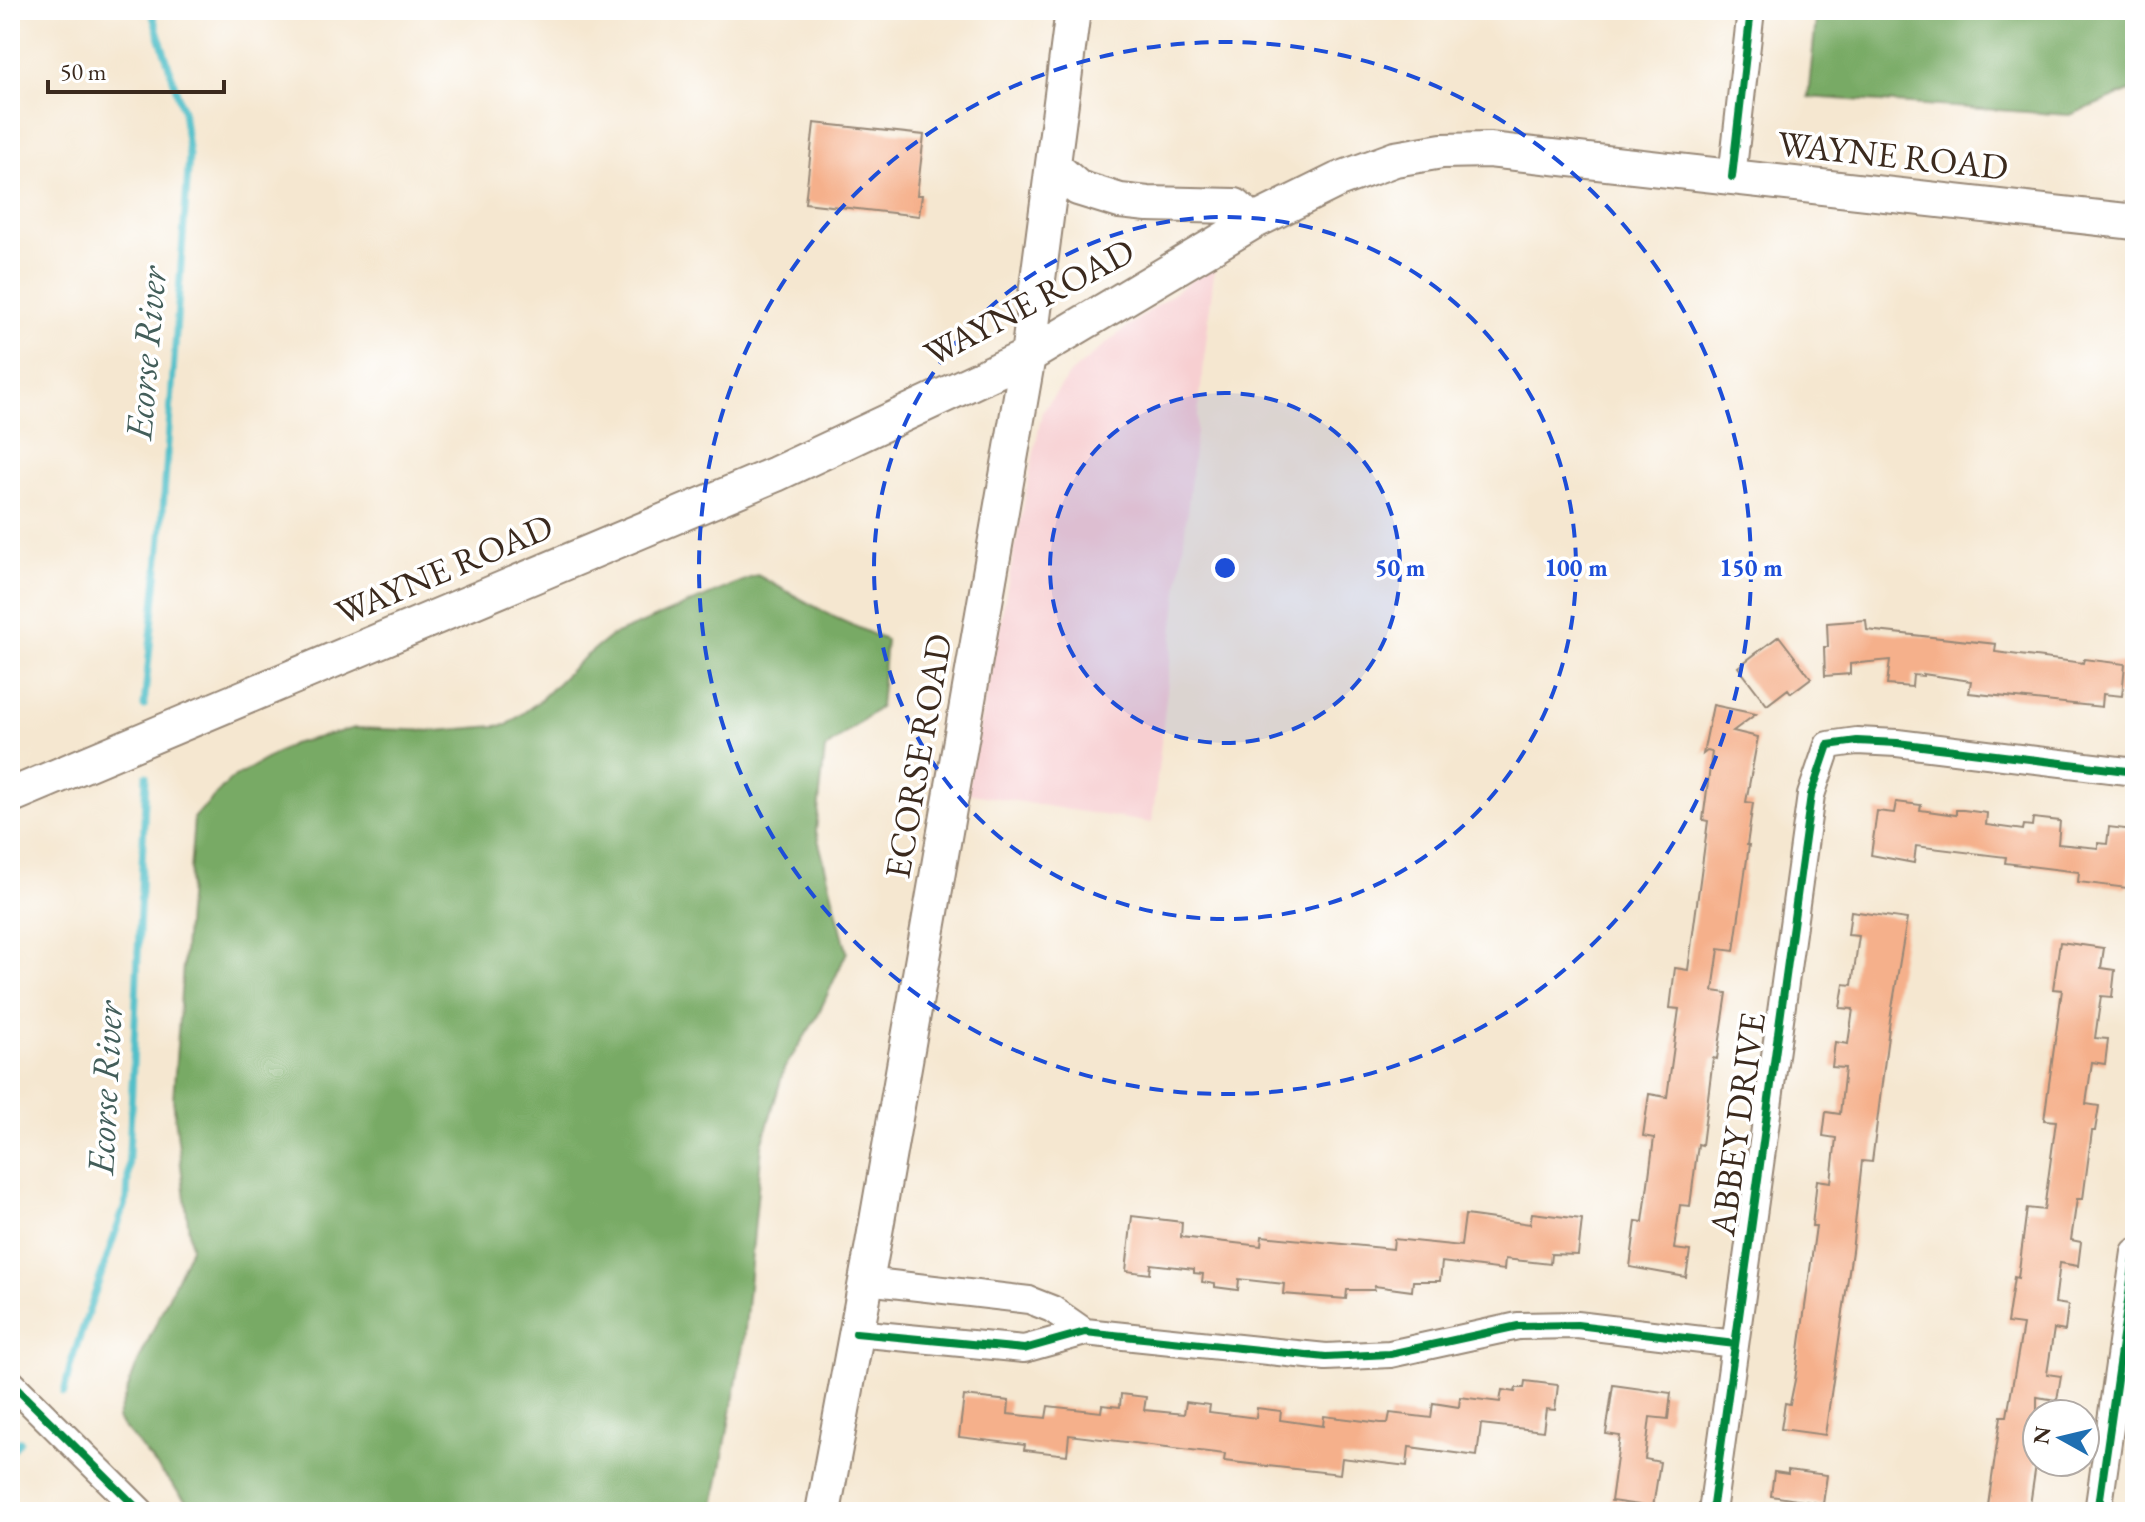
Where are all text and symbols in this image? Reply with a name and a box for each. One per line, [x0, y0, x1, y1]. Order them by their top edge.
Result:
scale bar [48, 44, 224, 94]
text: 50 m [60, 56, 107, 87]
street label: WAYNE ROAD [1775, 120, 2011, 190]
street label: WAYNE ROAD [916, 227, 1142, 377]
water label: Ecorse River [113, 263, 177, 443]
street label: WAYNE ROAD [328, 502, 560, 636]
text: 50 m [1375, 552, 1425, 583]
text: 100 m [1544, 552, 1608, 583]
text: 150 m [1719, 552, 1783, 583]
centre of rings [1211, 554, 1239, 582]
street label: ECORSE ROAD [873, 630, 963, 882]
water label: Ecorse River [75, 999, 133, 1178]
street label: ABBEY DRIVE [1698, 1009, 1776, 1240]
north arrow [2021, 1398, 2101, 1478]
text: N [2026, 1424, 2057, 1446]

